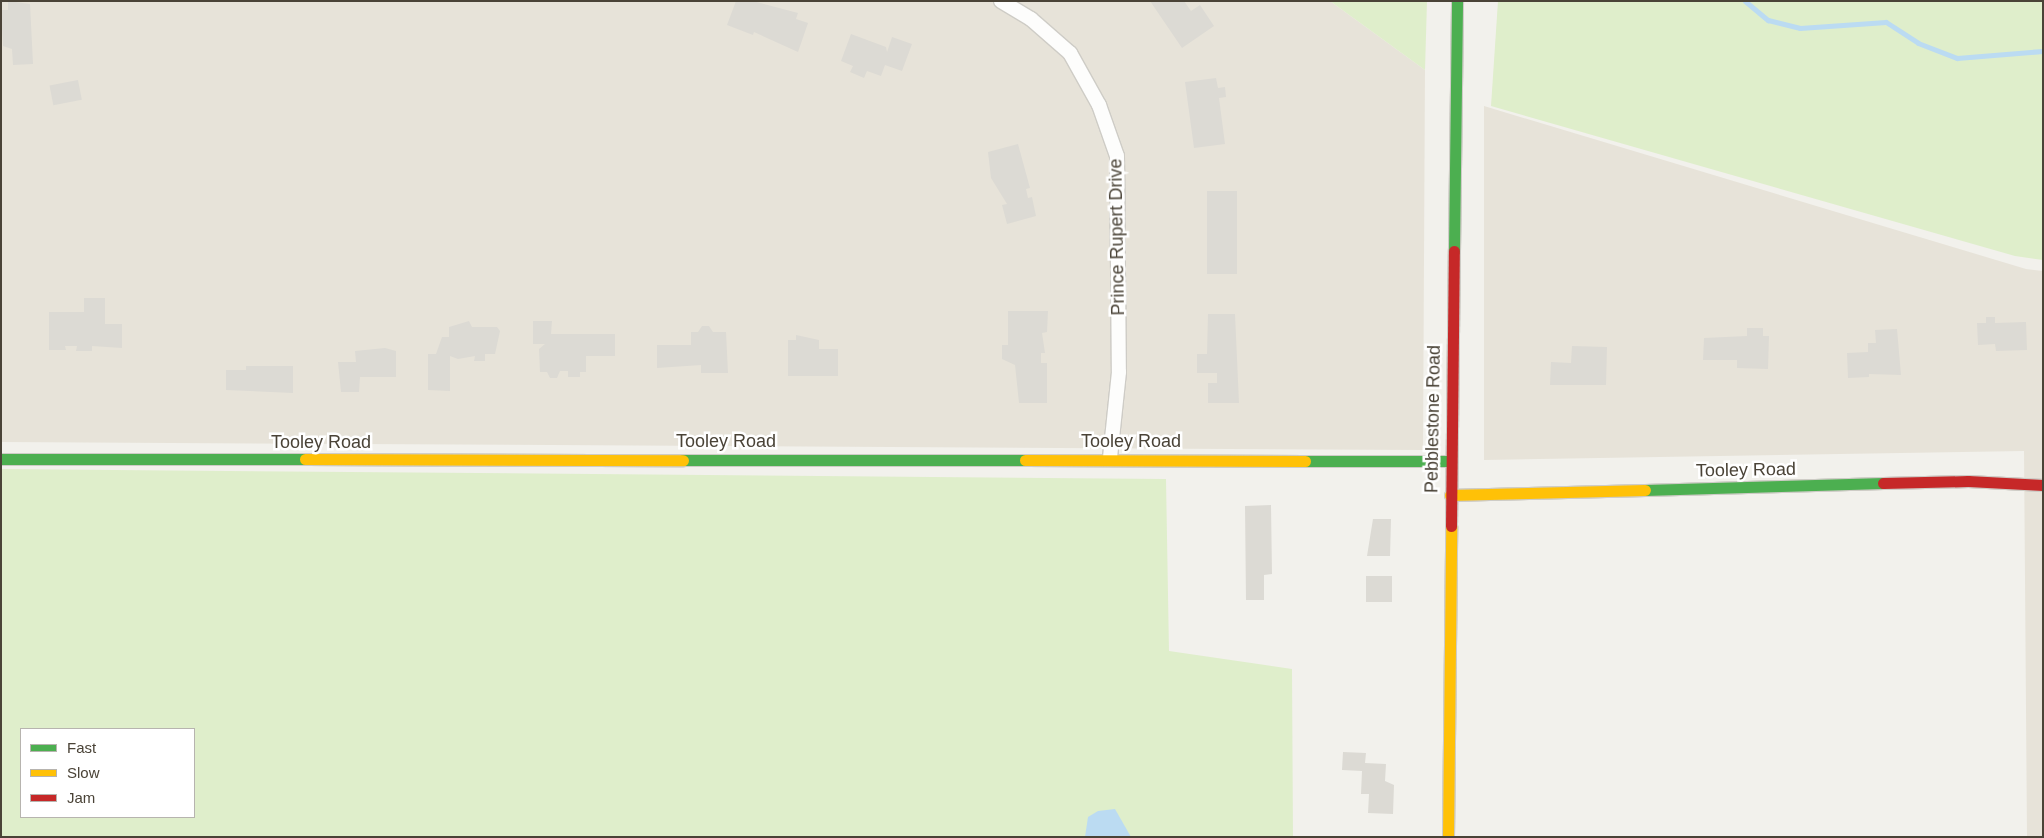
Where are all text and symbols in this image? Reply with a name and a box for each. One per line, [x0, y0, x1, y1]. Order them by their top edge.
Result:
street label: Prince Rupert Drive [1105, 158, 1129, 316]
street label: Pebblestone Road [1421, 345, 1445, 493]
street label: Tooley Road [676, 430, 776, 452]
street label: Tooley Road [1081, 430, 1181, 452]
street label: Tooley Road [271, 431, 371, 453]
street label: Tooley Road [1696, 458, 1796, 482]
legend [20, 728, 195, 818]
text: Fast [67, 739, 96, 756]
text: Slow [67, 764, 100, 781]
text: Jam [67, 789, 95, 806]

